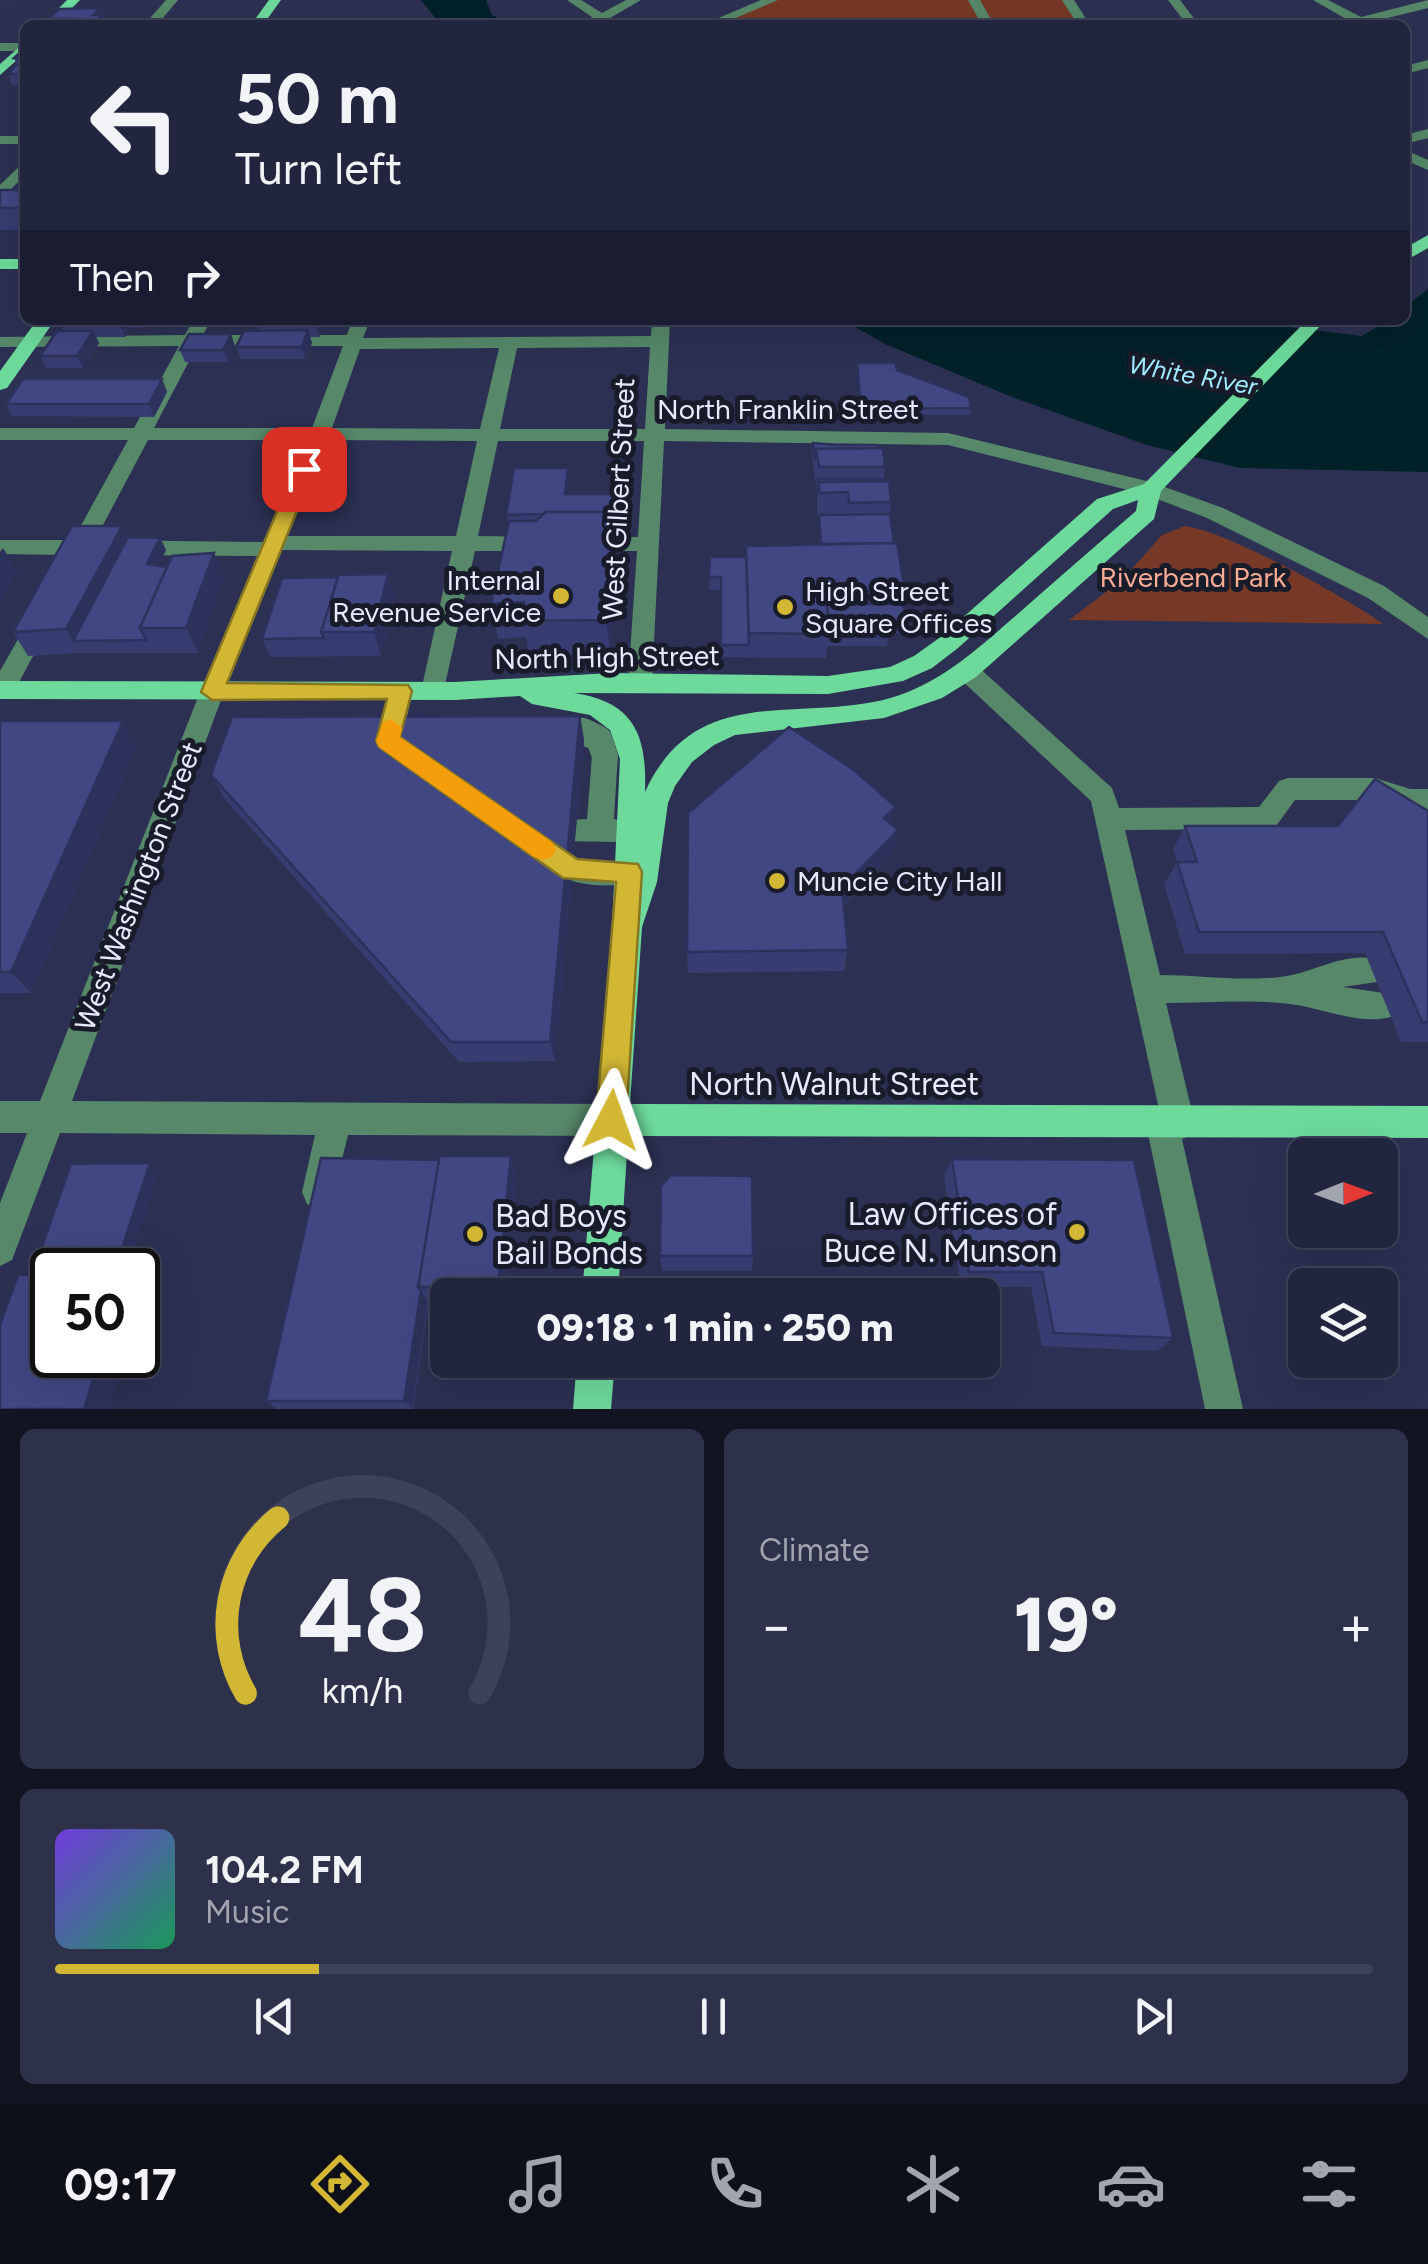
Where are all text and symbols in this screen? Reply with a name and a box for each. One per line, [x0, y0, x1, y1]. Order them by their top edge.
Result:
text: 50 m [235, 56, 399, 141]
icon: left [70, 60, 200, 190]
text: Turn left [235, 141, 402, 195]
icon: right [174, 250, 229, 305]
text: Then [70, 255, 154, 301]
water label: White River [1127, 349, 1261, 401]
street label: West Gilbert Street [595, 377, 641, 621]
street label: North Franklin Street [657, 392, 919, 426]
pin [262, 427, 347, 512]
icon: arrive [277, 442, 332, 497]
park label: Riverbend Park [1100, 560, 1287, 594]
place label: Internal Revenue Service [332, 563, 541, 629]
place label: High Street Square Offices [805, 574, 992, 640]
marker: Internal Revenue Service [550, 585, 572, 607]
marker: High Street Square Offices [774, 596, 796, 618]
street label: North High Street [494, 638, 720, 676]
street label: West Washington Street [67, 737, 209, 1035]
place label: Muncie City Hall [797, 864, 1002, 898]
marker: Muncie City Hall [766, 870, 788, 892]
street label: North Walnut Street [689, 1065, 979, 1103]
position arrow [559, 1068, 663, 1172]
north arrow [1288, 1138, 1398, 1248]
map controls [1288, 1138, 1398, 1378]
place label: Law Offices of Buce N. Munson [823, 1195, 1057, 1270]
place label: Bad Boys Bail Bonds [495, 1197, 643, 1272]
marker: Law Offices of Buce N. Munson [1066, 1221, 1088, 1243]
marker: Bad Boys Bail Bonds [464, 1223, 486, 1245]
speed limit sign: 50 [30, 1248, 160, 1378]
button: layers [1288, 1268, 1398, 1378]
text: 09:18 · 1 min · 250 m [537, 1305, 893, 1351]
text: Climate [759, 1531, 870, 1569]
text: 48 [297, 1552, 427, 1677]
text: 19° [1014, 1580, 1118, 1670]
text: − [759, 1593, 793, 1659]
text: + [1339, 1593, 1373, 1659]
text: km/h [321, 1669, 403, 1712]
text: 104.2 FM [205, 1847, 364, 1893]
text: Music [205, 1893, 290, 1931]
icon: previous [247, 1989, 302, 2044]
icon: pause [686, 1989, 741, 2044]
icon: next [1126, 1989, 1181, 2044]
icon: directions [305, 2149, 375, 2219]
icon: music [503, 2149, 573, 2219]
icon: phone [700, 2149, 770, 2219]
icon: climate [898, 2149, 968, 2219]
icon: car [1096, 2149, 1166, 2219]
icon: filters [1294, 2149, 1364, 2219]
text: 09:17 [64, 2157, 177, 2211]

